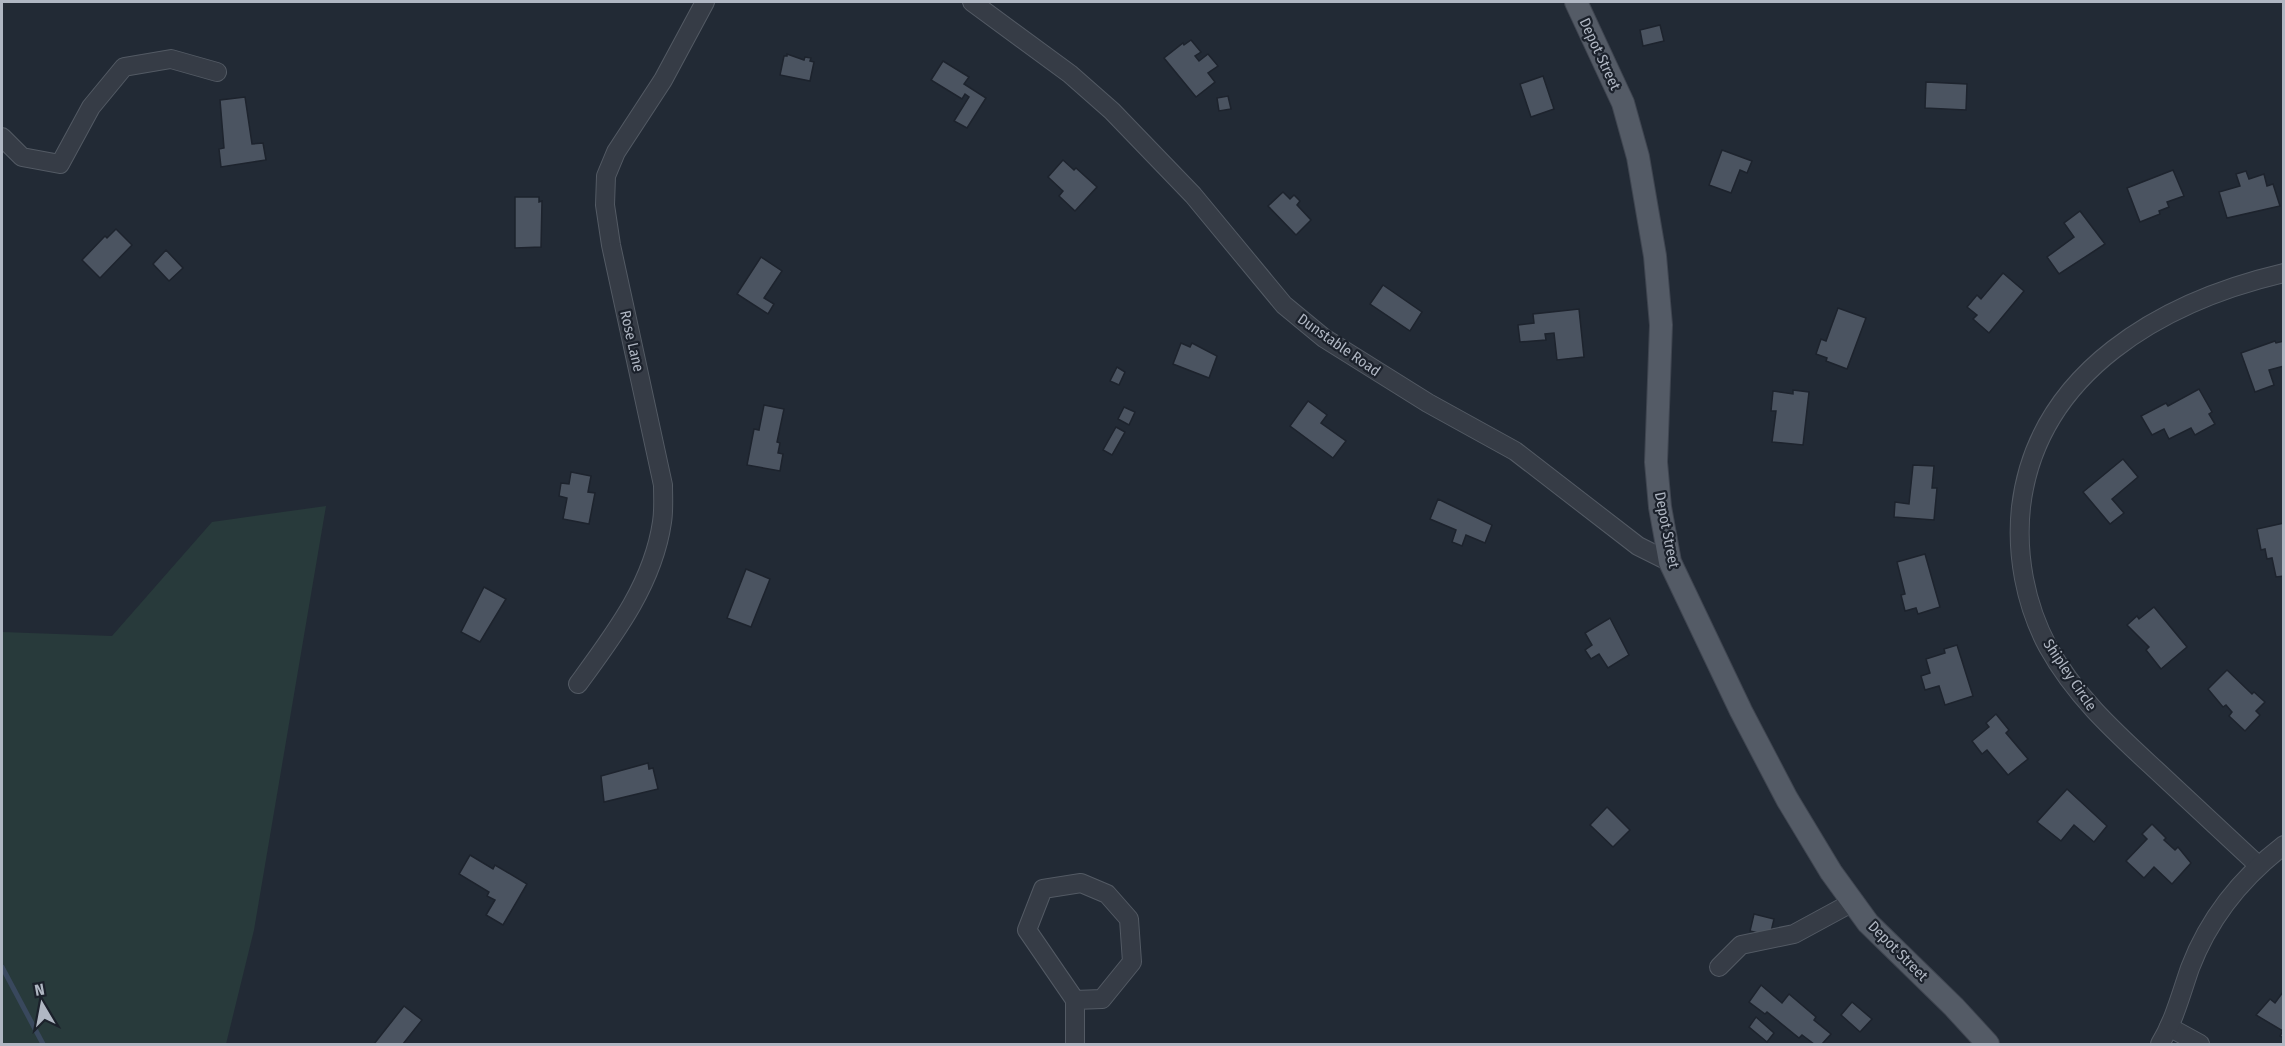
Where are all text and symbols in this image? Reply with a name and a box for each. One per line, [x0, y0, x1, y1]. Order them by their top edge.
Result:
street label: Depot Street [1576, 15, 1625, 93]
street label: Rose Lane [616, 309, 648, 373]
street label: Dunstable Road [1294, 310, 1384, 380]
street label: Depot Street [1651, 490, 1683, 570]
street label: Shipley Circle [2039, 636, 2101, 714]
street label: Depot Street [1864, 917, 1932, 985]
north arrow [12, 974, 72, 1034]
text: N [33, 980, 46, 1000]

